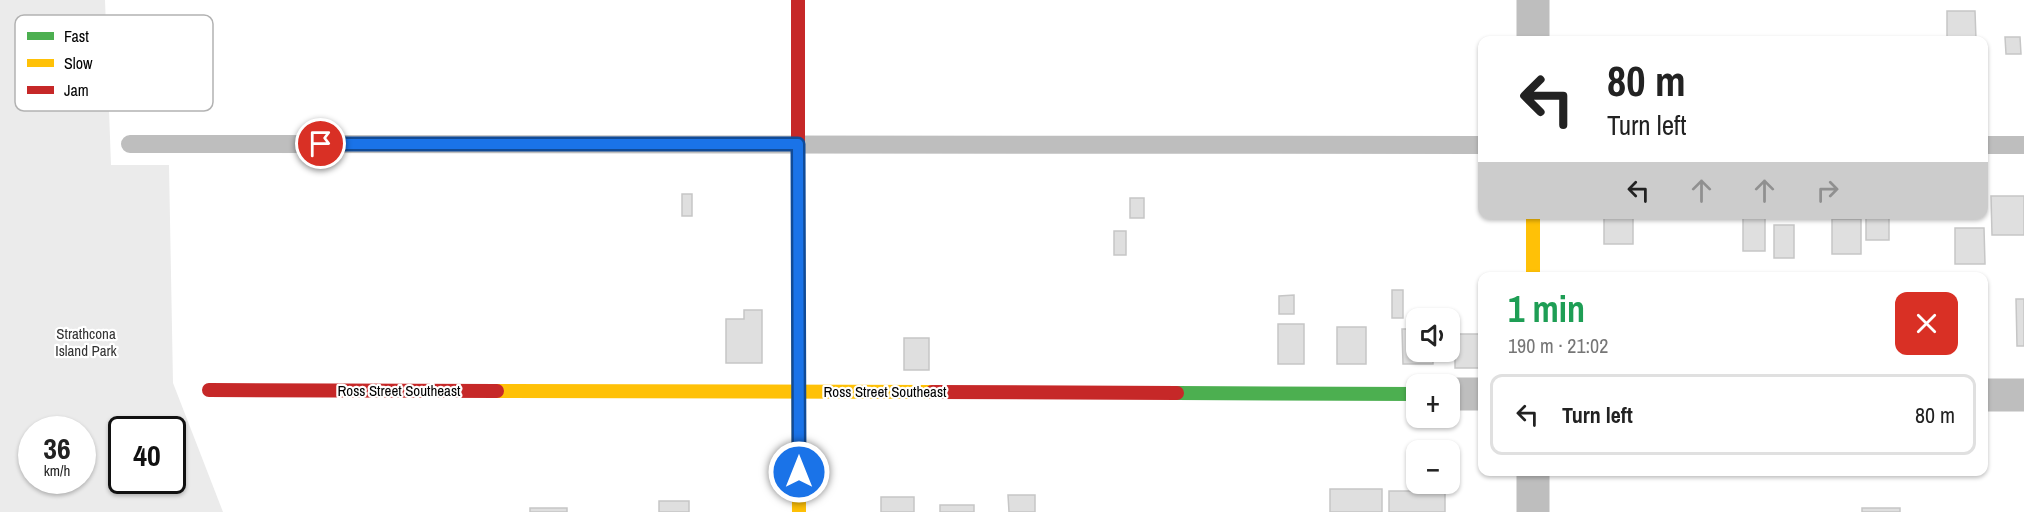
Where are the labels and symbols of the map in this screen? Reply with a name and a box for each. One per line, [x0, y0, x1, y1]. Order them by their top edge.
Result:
legend [15, 15, 213, 111]
text: Fast [64, 25, 89, 47]
text: Slow [64, 52, 93, 74]
text: Jam [64, 79, 89, 101]
pin [295, 118, 346, 169]
park label: Strathcona Island Park [55, 323, 118, 361]
street label: Ross Street Southeast [337, 380, 461, 401]
street label: Ross Street Southeast [823, 381, 947, 402]
speed limit sign: 40 [108, 416, 186, 494]
position arrow [767, 440, 831, 504]

